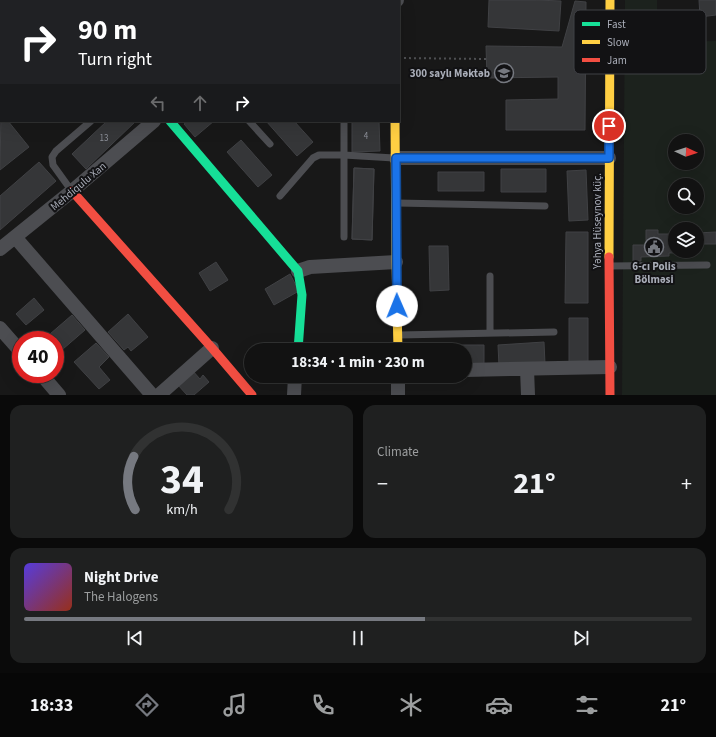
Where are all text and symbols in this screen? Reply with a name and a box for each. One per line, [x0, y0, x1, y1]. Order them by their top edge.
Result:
text: 90 m [78, 10, 137, 50]
legend [574, 10, 706, 74]
icon: right [12, 16, 64, 68]
text: Fast [607, 17, 626, 32]
text: Slow [607, 35, 630, 50]
text: Turn right [78, 47, 152, 72]
text: Jam [607, 53, 627, 68]
school or university icon: 300 saylı Məktəb [493, 62, 515, 84]
place label: 300 saylı Məktəb [410, 66, 490, 81]
icon: left [147, 92, 169, 114]
icon: ahead [189, 92, 211, 114]
icon: right [231, 92, 253, 114]
pin [592, 109, 626, 143]
icon: arrive [598, 115, 620, 137]
house number: 4 [364, 130, 369, 143]
house number: 13 [100, 132, 109, 145]
north arrow [668, 134, 704, 170]
map controls [668, 134, 704, 258]
street label: Mehdiqulu Xan [47, 159, 109, 214]
street label: Yəhya Hüseynov küç. [590, 173, 605, 270]
button: search [668, 178, 704, 214]
button: layers [668, 222, 704, 258]
public building icon: 6-cı Polis Bölməsi [643, 236, 665, 258]
place label: 6-cı Polis Bölməsi [632, 259, 676, 287]
position arrow [376, 285, 418, 327]
speed limit sign: 40 [12, 331, 64, 383]
text: 18:34 · 1 min · 230 m [291, 352, 425, 373]
text: Climate [377, 443, 419, 461]
text: 34 [160, 449, 203, 509]
text: 21° [513, 462, 556, 505]
text: − [377, 468, 388, 500]
text: + [681, 468, 692, 500]
text: km/h [166, 498, 197, 519]
text: Night Drive [84, 567, 159, 588]
text: The Halogens [84, 588, 158, 606]
icon: previous [124, 627, 146, 649]
icon: pause [347, 627, 369, 649]
icon: next [570, 627, 592, 649]
icon: directions [133, 691, 161, 719]
icon: music [221, 691, 249, 719]
icon: phone [309, 691, 337, 719]
icon: climate [397, 691, 425, 719]
icon: car [485, 691, 513, 719]
icon: filters [573, 691, 601, 719]
text: 18:33 [30, 693, 73, 718]
text: 21° [660, 693, 686, 718]

